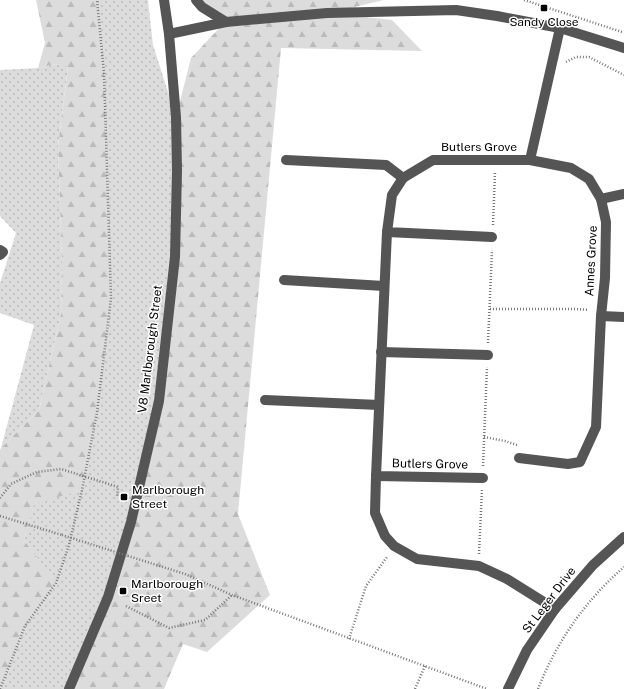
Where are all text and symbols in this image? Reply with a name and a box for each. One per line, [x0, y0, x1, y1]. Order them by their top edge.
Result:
marker: Sandy Close [539, 3, 549, 13]
place label: Sandy Close [509, 15, 579, 29]
street label: Butlers Grove [441, 140, 517, 154]
street label: Annes Grove [582, 225, 600, 297]
street label: V8 Marlborough Street [135, 284, 165, 414]
street label: Butlers Grove [392, 456, 468, 472]
place label: Marlborough Street [132, 483, 204, 511]
marker: Marlborough Street [119, 492, 129, 502]
street label: St Leger Drive [520, 564, 579, 636]
place label: Marlborough Sreet [131, 577, 203, 605]
marker: Marlborough Sreet [118, 586, 128, 596]

